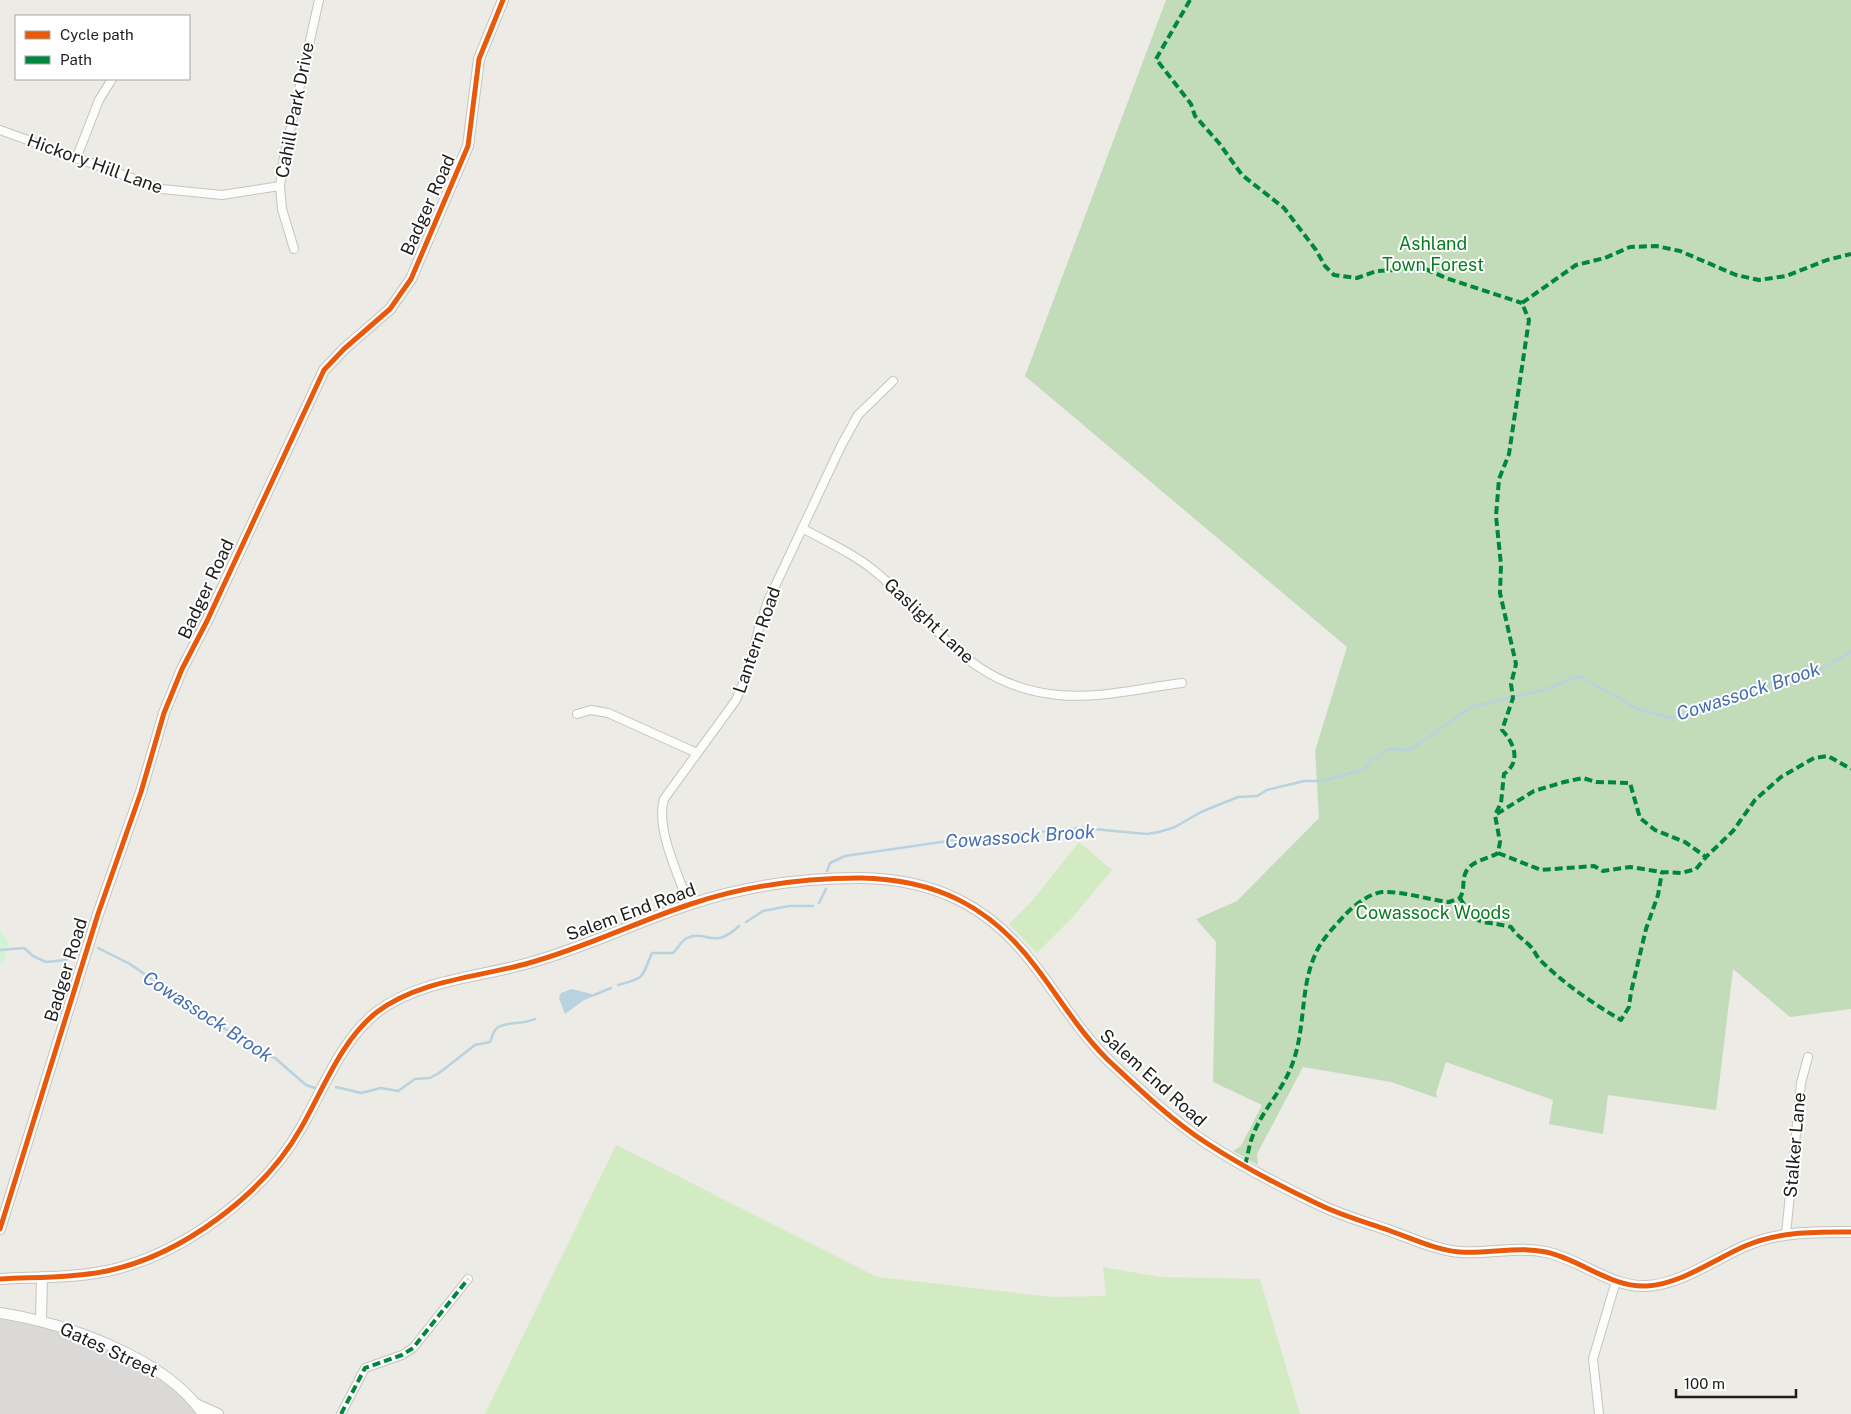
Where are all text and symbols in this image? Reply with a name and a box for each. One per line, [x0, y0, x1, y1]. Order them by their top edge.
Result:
legend [15, 15, 190, 80]
text: Cycle path [60, 26, 134, 43]
street label: Cahill Park Drive [271, 40, 318, 180]
text: Path [60, 51, 92, 68]
street label: Hickory Hill Lane [24, 129, 166, 198]
street label: Badger Road [396, 151, 459, 258]
park label: Ashland Town Forest [1382, 233, 1484, 275]
street label: Badger Road [173, 535, 238, 642]
street label: Gaslight Lane [880, 574, 979, 668]
street label: Lantern Road [728, 584, 785, 696]
water label: Cowassock Brook [1673, 657, 1824, 725]
water label: Cowassock Brook [944, 820, 1096, 852]
street label: Salem End Road [563, 878, 698, 945]
park label: Cowassock Woods [1356, 902, 1510, 923]
street label: Badger Road [40, 915, 91, 1025]
water label: Cowassock Brook [139, 966, 278, 1067]
street label: Salem End Road [1096, 1024, 1211, 1131]
street label: Stalker Lane [1779, 1091, 1810, 1199]
street label: Gates Street [57, 1318, 162, 1381]
scale bar [1676, 1366, 1796, 1398]
text: 100 m [1684, 1375, 1725, 1392]

